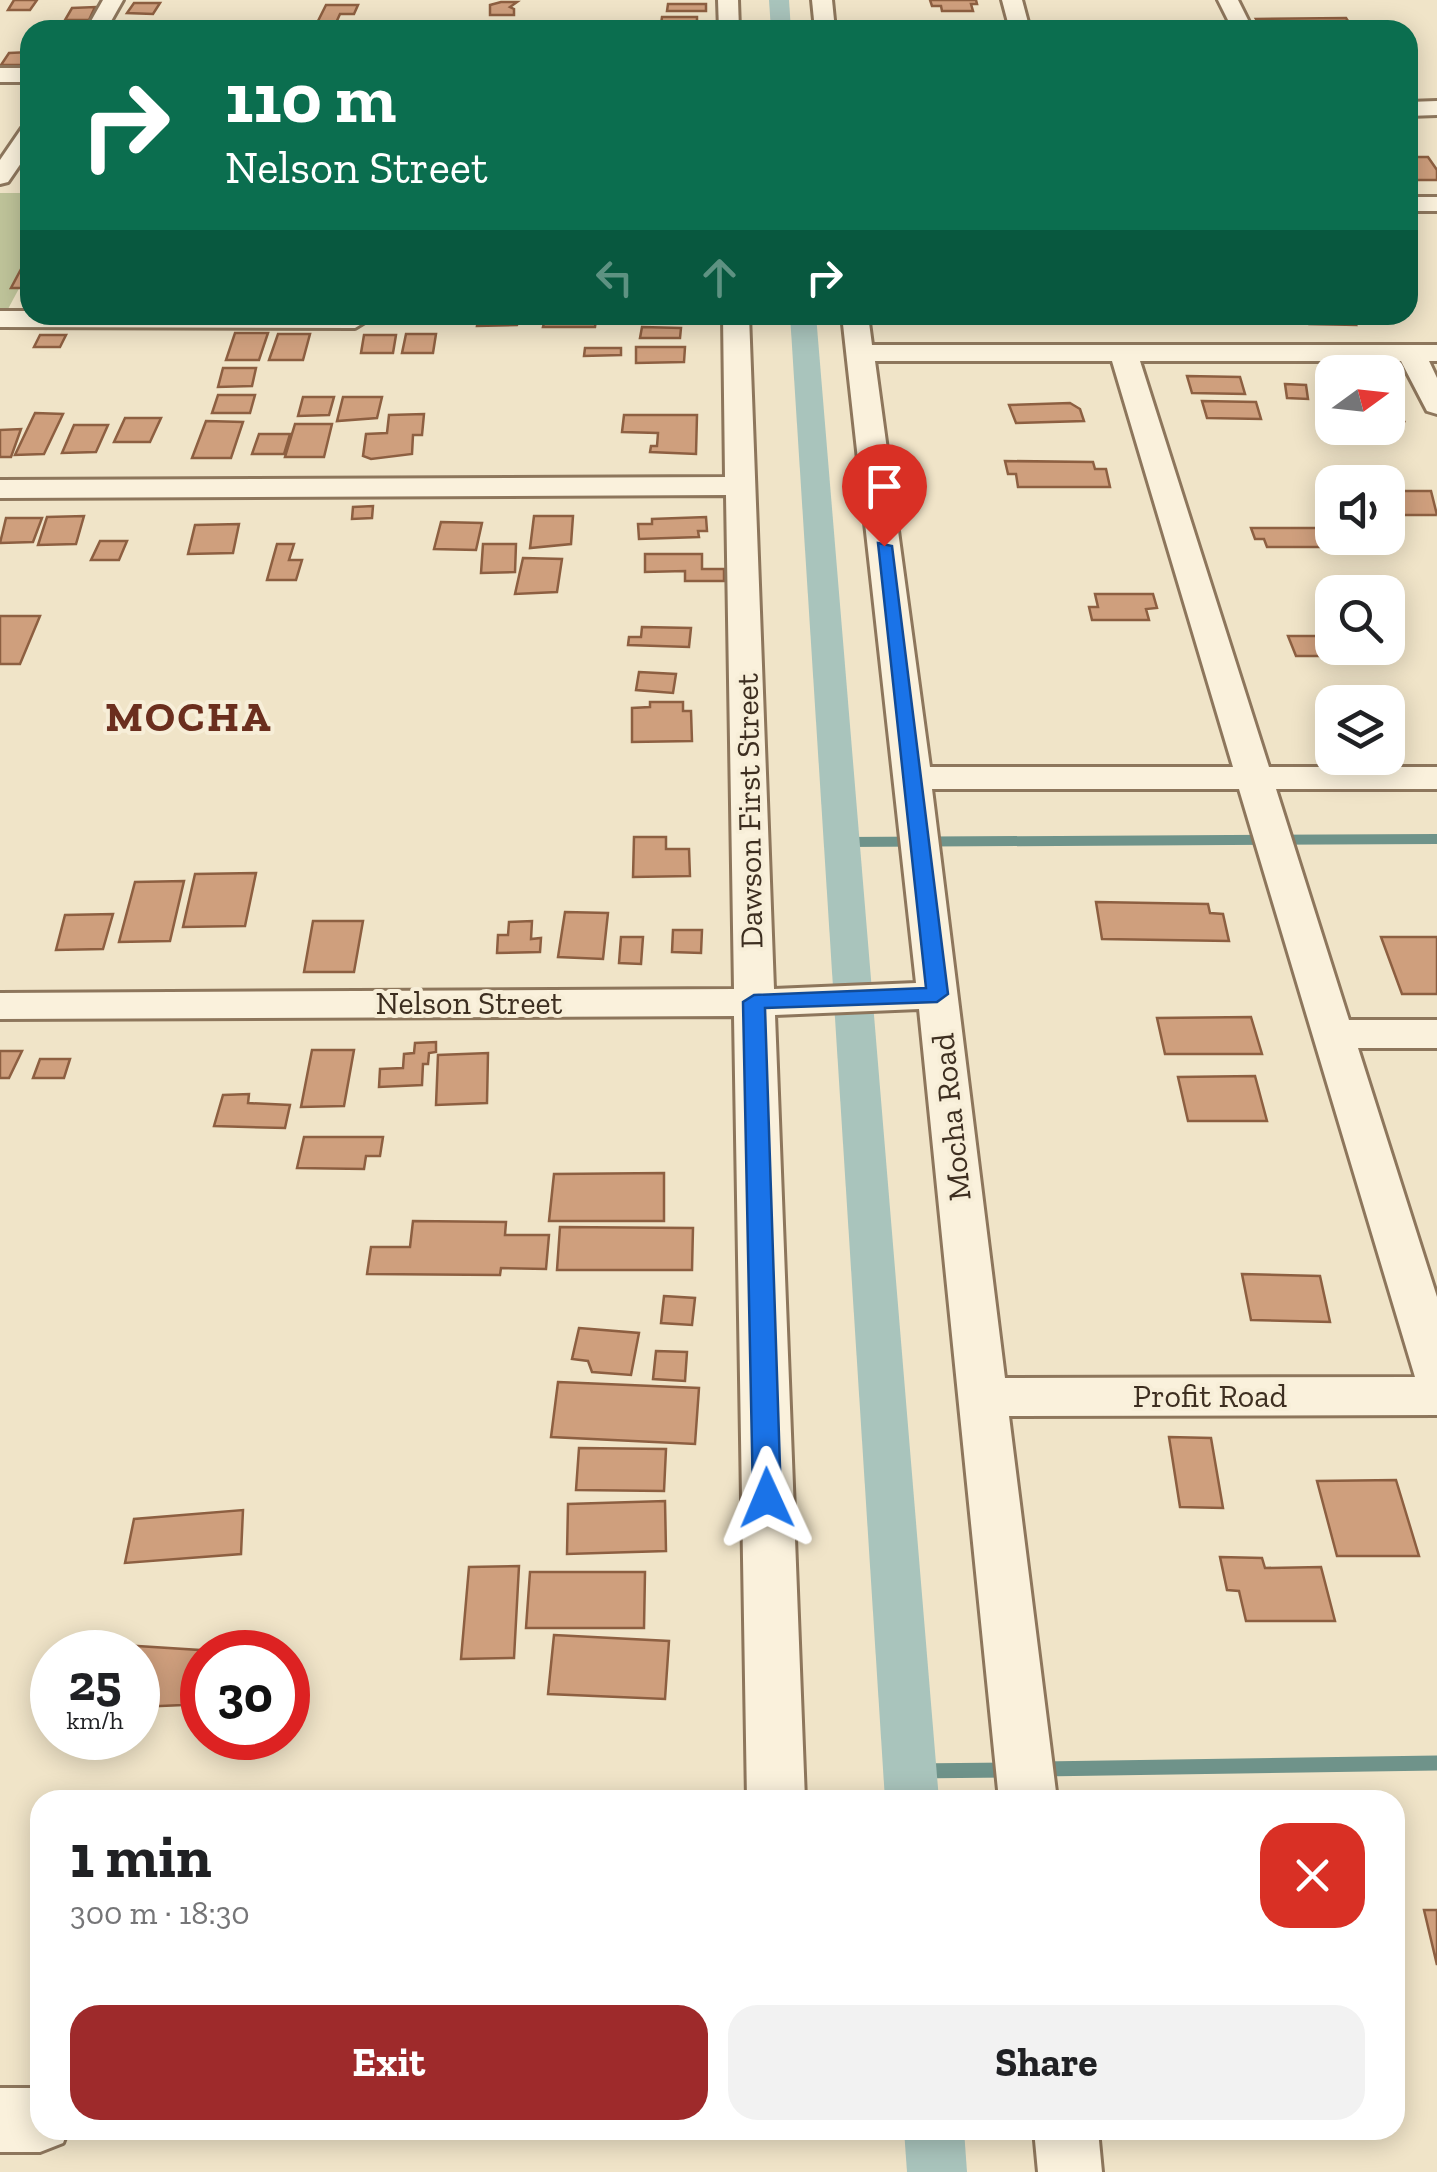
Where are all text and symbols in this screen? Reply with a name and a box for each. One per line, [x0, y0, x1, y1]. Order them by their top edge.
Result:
text: 110 m [225, 56, 396, 140]
icon: right [60, 60, 190, 190]
text: Nelson Street [225, 141, 488, 195]
icon: left [587, 250, 642, 305]
icon: ahead [692, 250, 747, 305]
icon: right [797, 250, 852, 305]
north arrow [1315, 355, 1405, 445]
map controls [1315, 355, 1405, 775]
pin [842, 444, 927, 547]
icon: arrive [857, 459, 912, 514]
button: sound [1315, 465, 1405, 555]
button: search [1315, 575, 1405, 665]
street label: Dawson First Street [728, 673, 770, 949]
button: layers [1315, 685, 1405, 775]
district label: MOCHA [105, 691, 273, 742]
street label: Nelson Street [376, 984, 563, 1022]
street label: Mocha Road [923, 1031, 979, 1203]
street label: Profit Road [1133, 1377, 1288, 1415]
position arrow [715, 1446, 819, 1550]
speed limit sign: 30 [180, 1630, 310, 1760]
text: 25 [69, 1653, 121, 1713]
text: km/h [66, 1705, 124, 1735]
text: 1 min [70, 1820, 212, 1892]
button: close [1260, 1823, 1365, 1928]
text: 300 m · 18:30 [70, 1894, 250, 1932]
button: Exit [70, 2005, 708, 2120]
button: Share [728, 2005, 1365, 2120]

